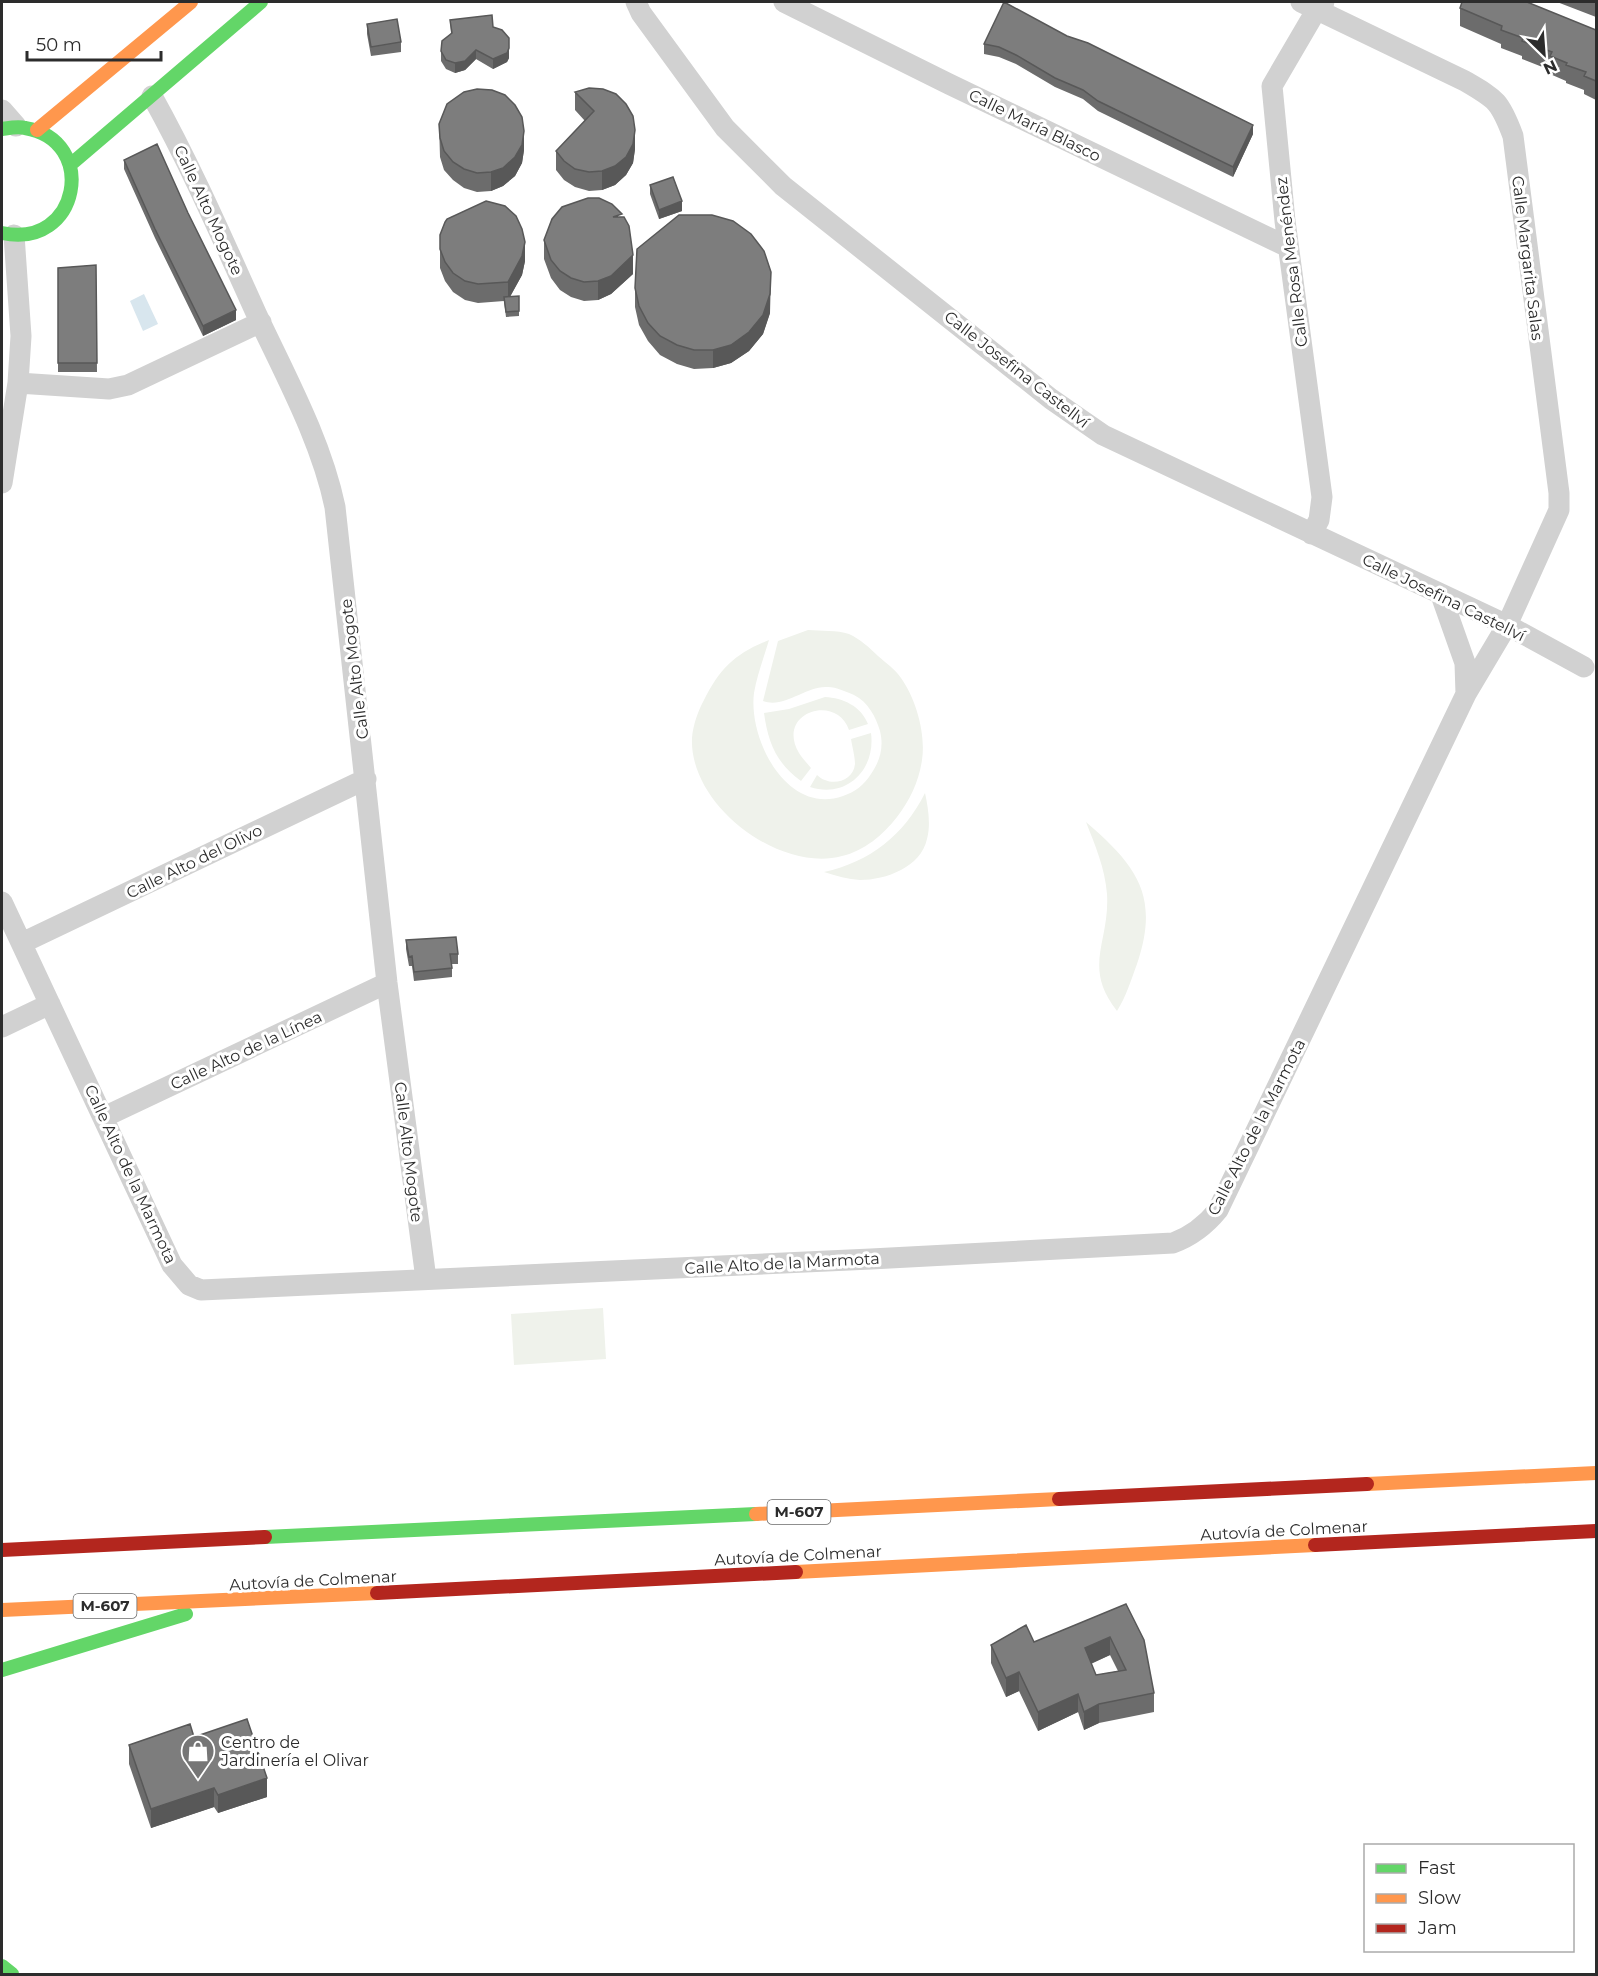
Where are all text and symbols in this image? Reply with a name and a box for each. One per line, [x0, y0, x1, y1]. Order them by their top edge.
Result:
scale bar [27, 24, 160, 62]
north arrow [1514, 24, 1574, 84]
text: 50 m [36, 34, 82, 56]
text: N [1540, 56, 1560, 78]
street label: Calle María Blasco [966, 85, 1104, 166]
street label: Calle Alto Mogote [170, 142, 247, 278]
street label: Calle Margarita Salas [1508, 175, 1547, 342]
street label: Calle Rosa Menéndez [1272, 176, 1311, 348]
street label: Calle Josefina Castellví [940, 307, 1094, 432]
street label: Calle Josefina Castellví [1359, 550, 1529, 645]
street label: Calle Alto Mogote [336, 598, 373, 740]
street label: Calle Alto del Olivo [123, 820, 265, 903]
street label: Calle Alto de la Línea [167, 1007, 325, 1094]
street label: Calle Alto de la Marmota [1204, 1036, 1309, 1219]
street label: Calle Alto Mogote [390, 1081, 427, 1223]
street label: Calle Alto de la Marmota [81, 1082, 180, 1267]
street label: Calle Alto de la Marmota [684, 1249, 880, 1278]
road number: M-607 [768, 1500, 830, 1524]
street label: Autovía de Colmenar [1200, 1517, 1368, 1544]
street label: Autovía de Colmenar [714, 1542, 882, 1569]
street label: Autovía de Colmenar [229, 1567, 397, 1594]
road number: M-607 [74, 1594, 136, 1618]
shop icon: Centro de Jardinería el Olivar [180, 1733, 216, 1780]
place label: Centro de Jardinería el Olivar [220, 1733, 369, 1770]
legend [1364, 1844, 1574, 1952]
text: Fast [1418, 1857, 1456, 1879]
text: Slow [1418, 1887, 1461, 1909]
text: Jam [1417, 1917, 1457, 1939]

